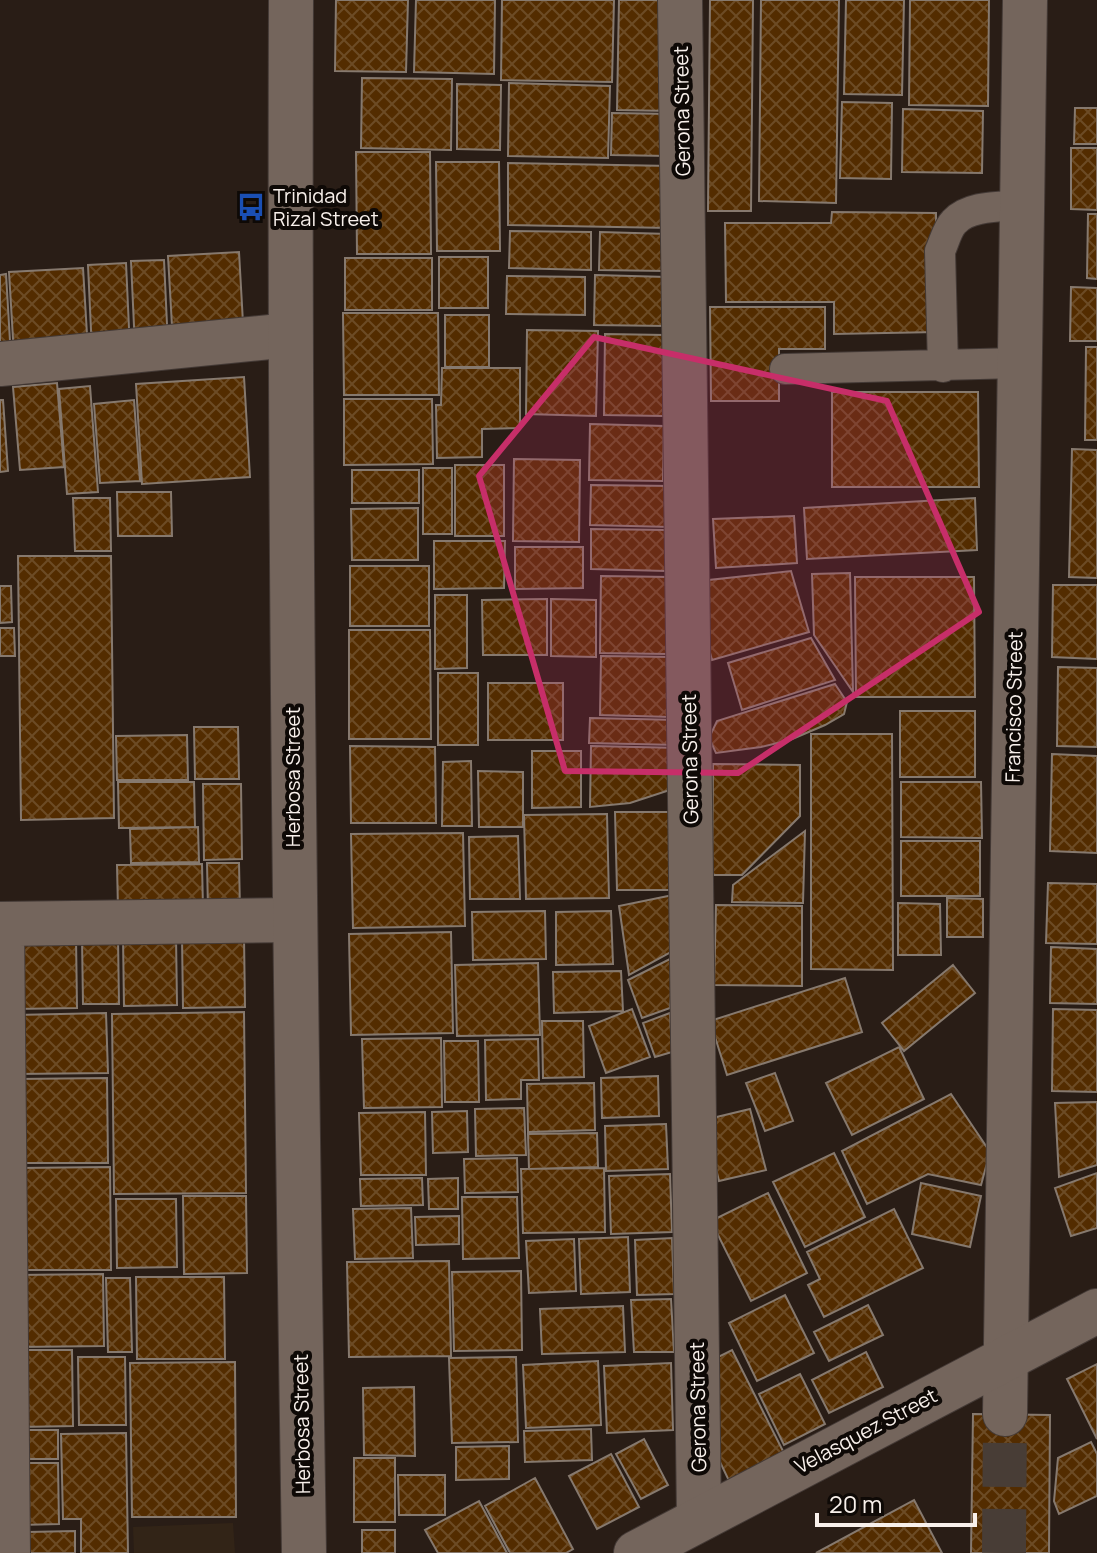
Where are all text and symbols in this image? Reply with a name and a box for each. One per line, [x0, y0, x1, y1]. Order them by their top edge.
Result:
street label: Gerona Street [667, 46, 696, 176]
place label: Trinidad Rizal Street [273, 182, 379, 232]
bus stop icon: Trinidad Rizal Street [236, 192, 266, 222]
street label: Francisco Street [999, 631, 1028, 783]
street label: Gerona Street [675, 694, 704, 824]
street label: Herbosa Street [279, 707, 306, 847]
street label: Gerona Street [683, 1342, 712, 1472]
street label: Herbosa Street [287, 1354, 316, 1494]
street label: Velasquez Street [790, 1382, 942, 1479]
scale bar [817, 1477, 975, 1527]
text: 20 m [829, 1487, 882, 1520]

